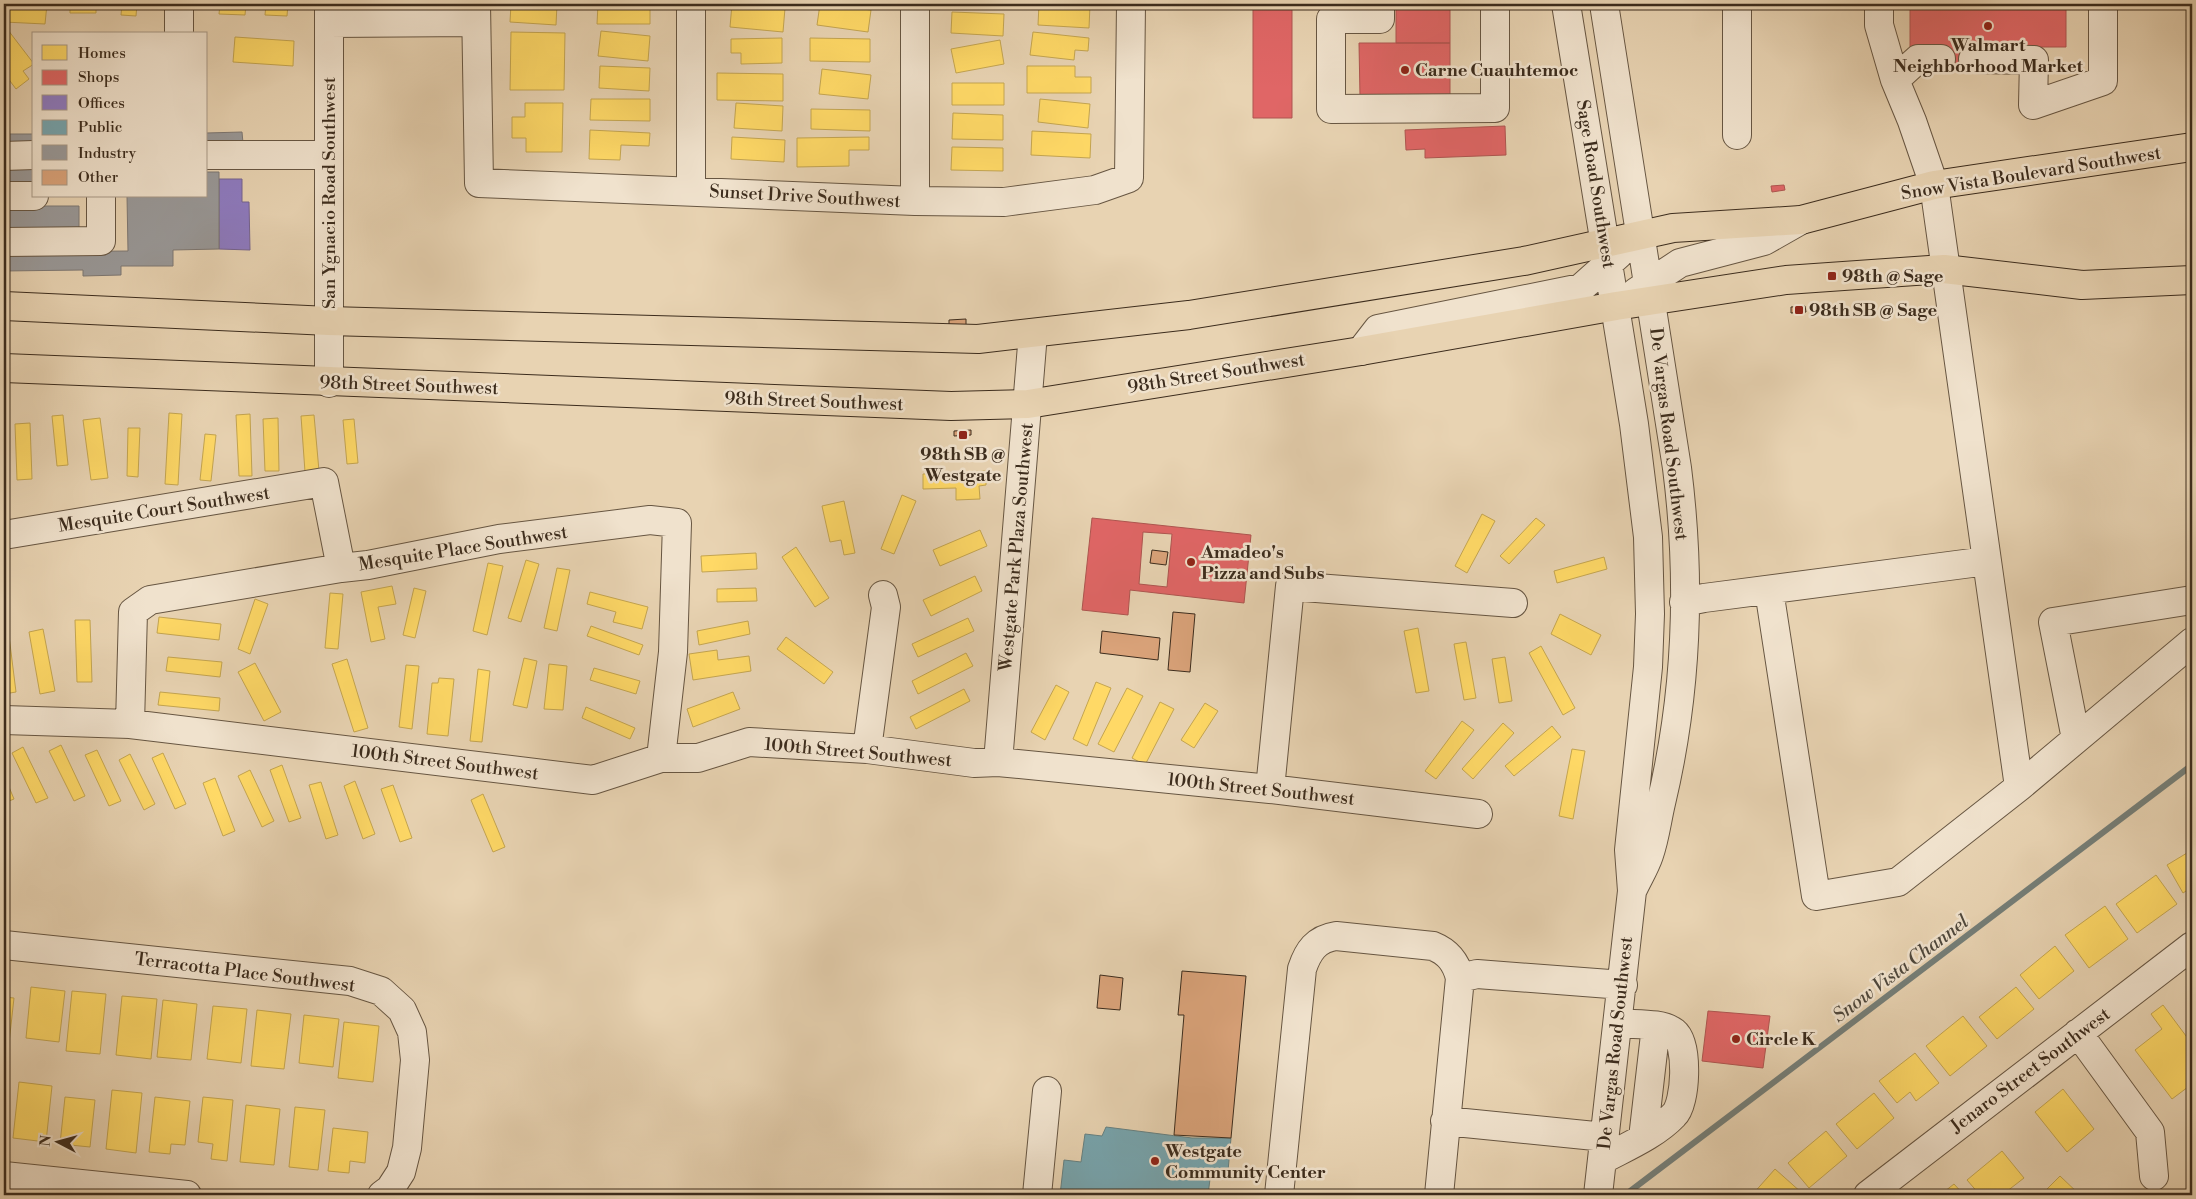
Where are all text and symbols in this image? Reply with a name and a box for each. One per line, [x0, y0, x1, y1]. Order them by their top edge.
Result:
marker: Walmart Neighborhood Market [1982, 20, 1994, 32]
legend [32, 32, 208, 198]
place label: Walmart Neighborhood Market [1893, 34, 2084, 78]
text: Homes [78, 44, 126, 63]
place label: Carne Cuauhtemoc [1415, 59, 1578, 82]
marker: Carne Cuauhtemoc [1399, 64, 1411, 76]
text: Shops [78, 68, 119, 87]
street label: San Ygnacio Road Southwest [318, 76, 341, 309]
text: Offices [78, 94, 125, 113]
street label: Sage Road Southwest [1571, 98, 1620, 271]
text: Public [78, 118, 122, 137]
street label: Snow Vista Boulevard Southwest [1899, 141, 2163, 205]
text: Industry [78, 144, 137, 163]
text: Other [78, 168, 119, 187]
street label: Sunset Drive Southwest [709, 180, 902, 213]
place label: 98th @ Sage [1842, 265, 1944, 288]
marker: 98th @ Sage [1826, 270, 1838, 282]
place label: 98th SB @ Sage [1809, 299, 1937, 322]
marker: 98th SB @ Sage [1793, 304, 1805, 316]
street label: De Vargas Road Southwest [1644, 326, 1693, 542]
street label: 98th Street Southwest [1126, 348, 1307, 399]
street label: 98th Street Southwest [319, 371, 500, 400]
street label: 98th Street Southwest [724, 387, 905, 416]
street label: Westgate Park Plaza Southwest [994, 421, 1039, 673]
marker: 98th SB @ Westgate [957, 429, 969, 441]
place label: 98th SB @ Westgate [920, 443, 1006, 487]
street label: Mesquite Court Southwest [57, 481, 272, 538]
street label: Mesquite Place Southwest [357, 521, 570, 576]
place label: Amadeo's Pizza and Subs [1200, 541, 1325, 585]
marker: Amadeo's Pizza and Subs [1185, 556, 1197, 568]
street label: 100th Street Southwest [763, 733, 953, 772]
street label: 100th Street Southwest [350, 740, 540, 785]
street label: 100th Street Southwest [1166, 768, 1356, 811]
water label: Snow Vista Channel [1828, 910, 1974, 1028]
street label: De Vargas Road Southwest [1593, 935, 1638, 1151]
street label: Terracotta Place Southwest [133, 948, 357, 998]
street label: Jenaro Street Southwest [1945, 1002, 2115, 1139]
place label: Circle K [1746, 1028, 1816, 1051]
marker: Circle K [1730, 1033, 1742, 1045]
north arrow [32, 1116, 82, 1166]
text: N [37, 1134, 56, 1147]
place label: Westgate Community Center [1164, 1140, 1326, 1184]
marker: Westgate Community Center [1149, 1155, 1161, 1167]

